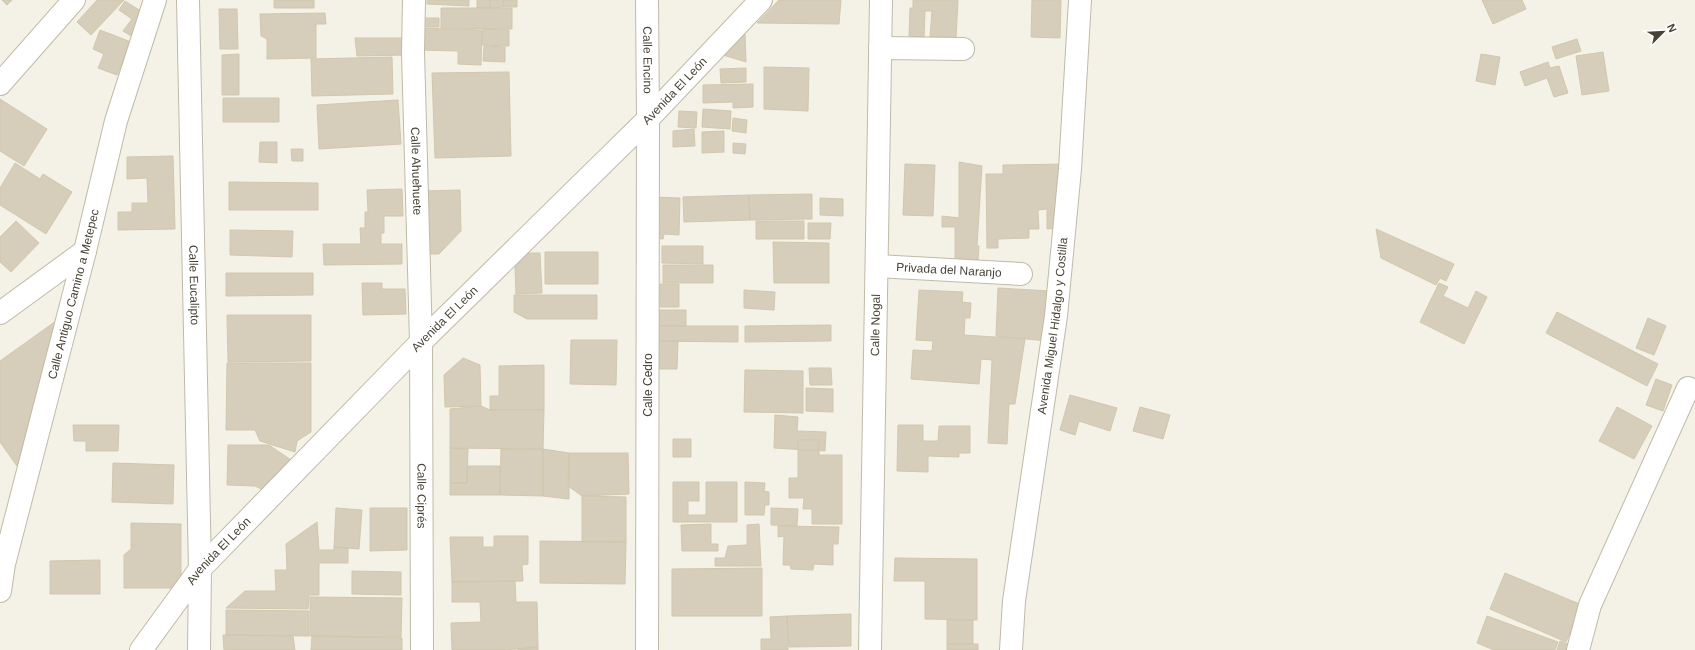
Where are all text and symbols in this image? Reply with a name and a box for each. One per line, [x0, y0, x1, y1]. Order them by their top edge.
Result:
north arrow [1643, 12, 1683, 52]
text: N [1665, 22, 1679, 34]
street label: Calle Encino [640, 26, 655, 94]
street label: Avenida El León [640, 54, 710, 127]
street label: Calle Ahuehuete [408, 127, 425, 216]
street label: Calle Antiguo Camino a Metepec [45, 208, 102, 381]
street label: Avenida Miguel Hidalgo y Costilla [1035, 236, 1070, 415]
street label: Calle Eucalipto [186, 245, 202, 325]
street label: Privada del Naranjo [896, 260, 1002, 280]
street label: Avenida El León [409, 283, 481, 355]
street label: Calle Nogal [868, 294, 883, 356]
street label: Calle Cedro [641, 353, 655, 417]
street label: Calle Ciprés [414, 463, 429, 529]
street label: Avenida El León [184, 514, 253, 588]

